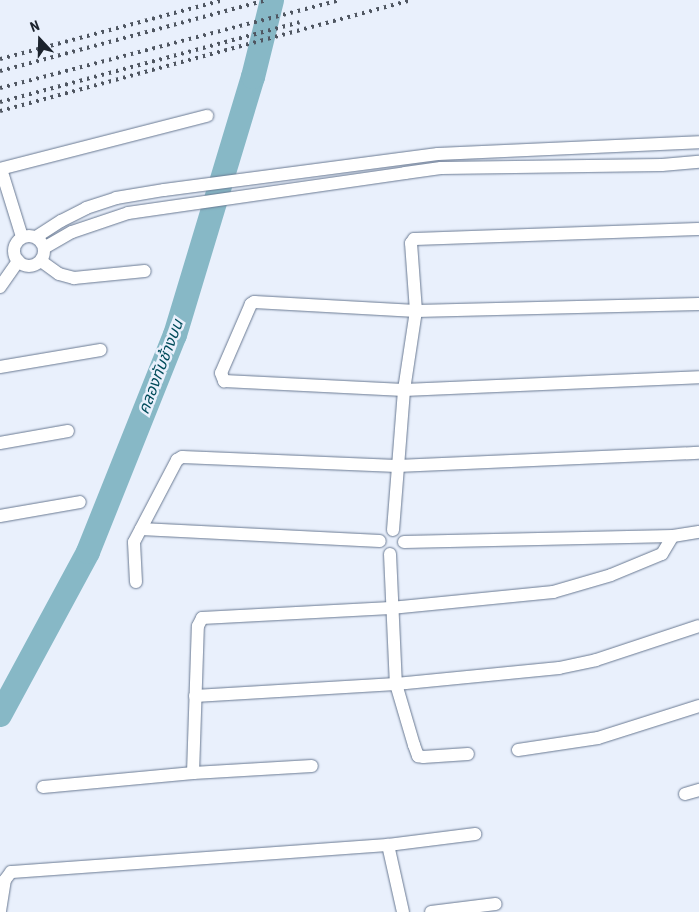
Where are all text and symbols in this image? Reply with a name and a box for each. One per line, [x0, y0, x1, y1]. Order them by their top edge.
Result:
north arrow [15, 15, 65, 65]
text: N [28, 17, 41, 35]
water label: คลองทับช้างบน [134, 317, 188, 417]

